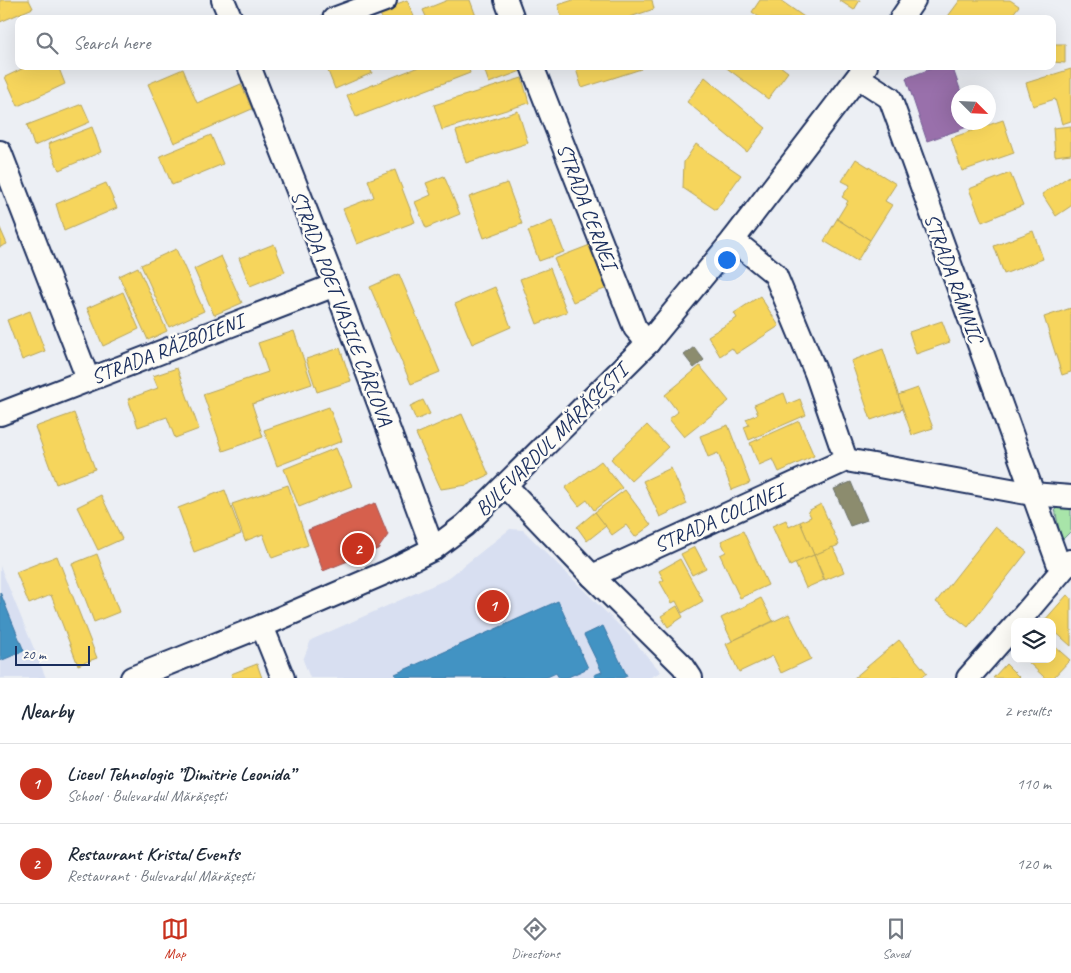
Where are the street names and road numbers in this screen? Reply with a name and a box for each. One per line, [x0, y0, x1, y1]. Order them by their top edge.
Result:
street label: STRADA CERNEI [551, 140, 624, 277]
street label: STRADA POET VASILE CÂRLOVA [285, 187, 399, 430]
street label: STRADA RÂMNIC [919, 210, 990, 349]
street label: STRADA RĂZBOIENI [87, 306, 251, 390]
street label: BULEVARDUL MĂRĂȘEȘTI [469, 355, 636, 522]
street label: STRADA COLINEI [650, 476, 792, 558]

